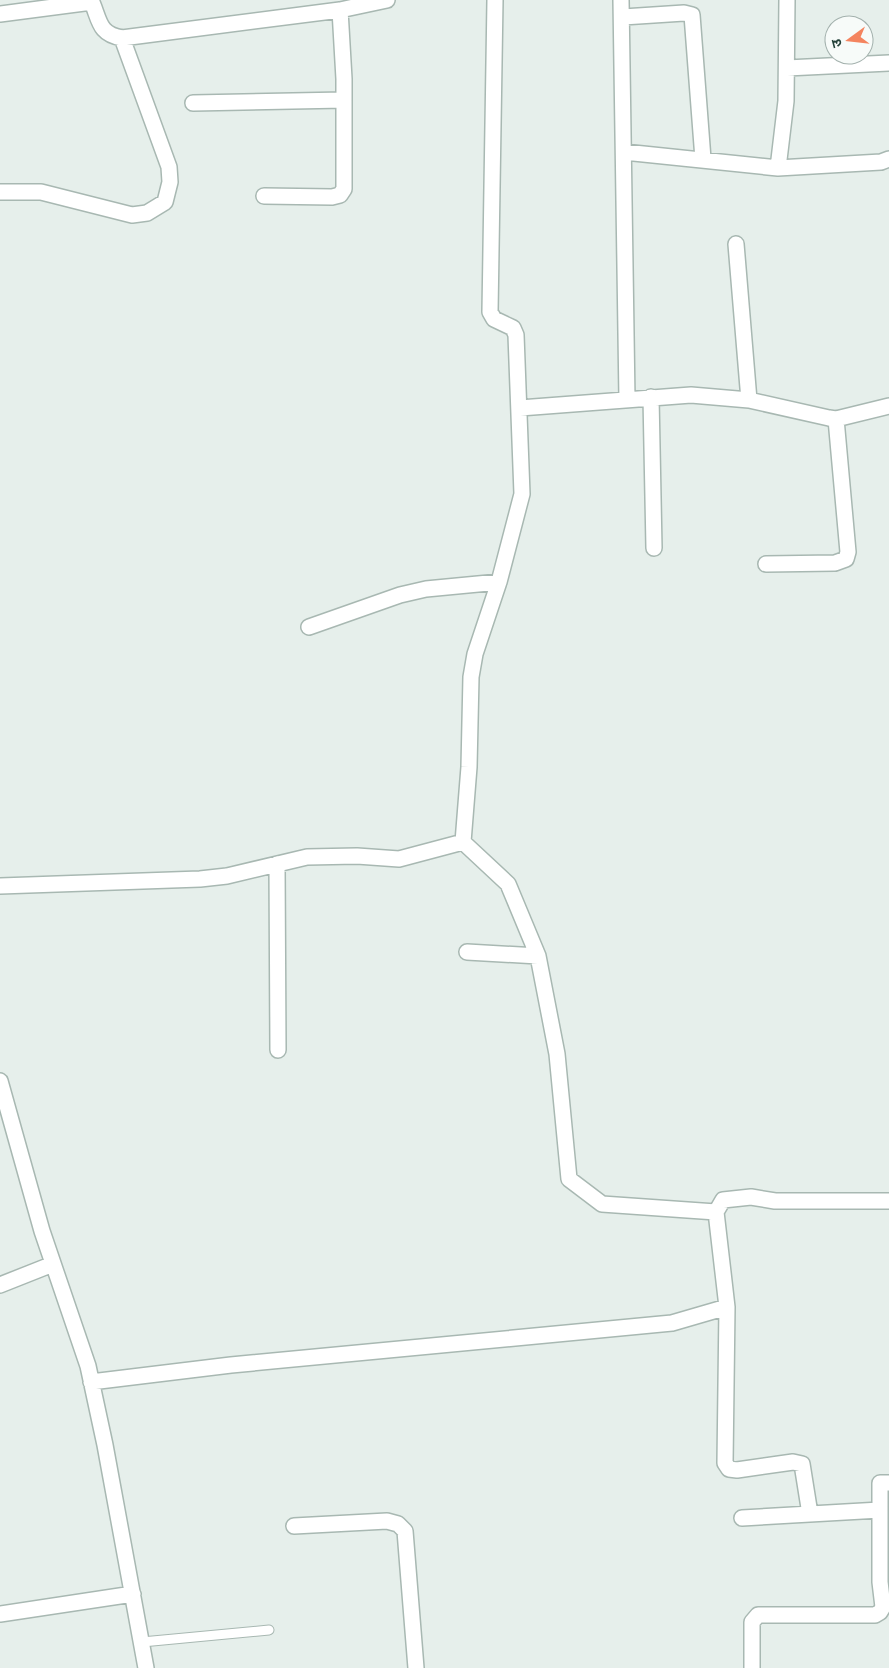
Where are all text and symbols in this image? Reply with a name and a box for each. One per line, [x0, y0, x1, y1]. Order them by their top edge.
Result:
north arrow [824, 15, 874, 65]
text: उ [827, 36, 846, 49]

